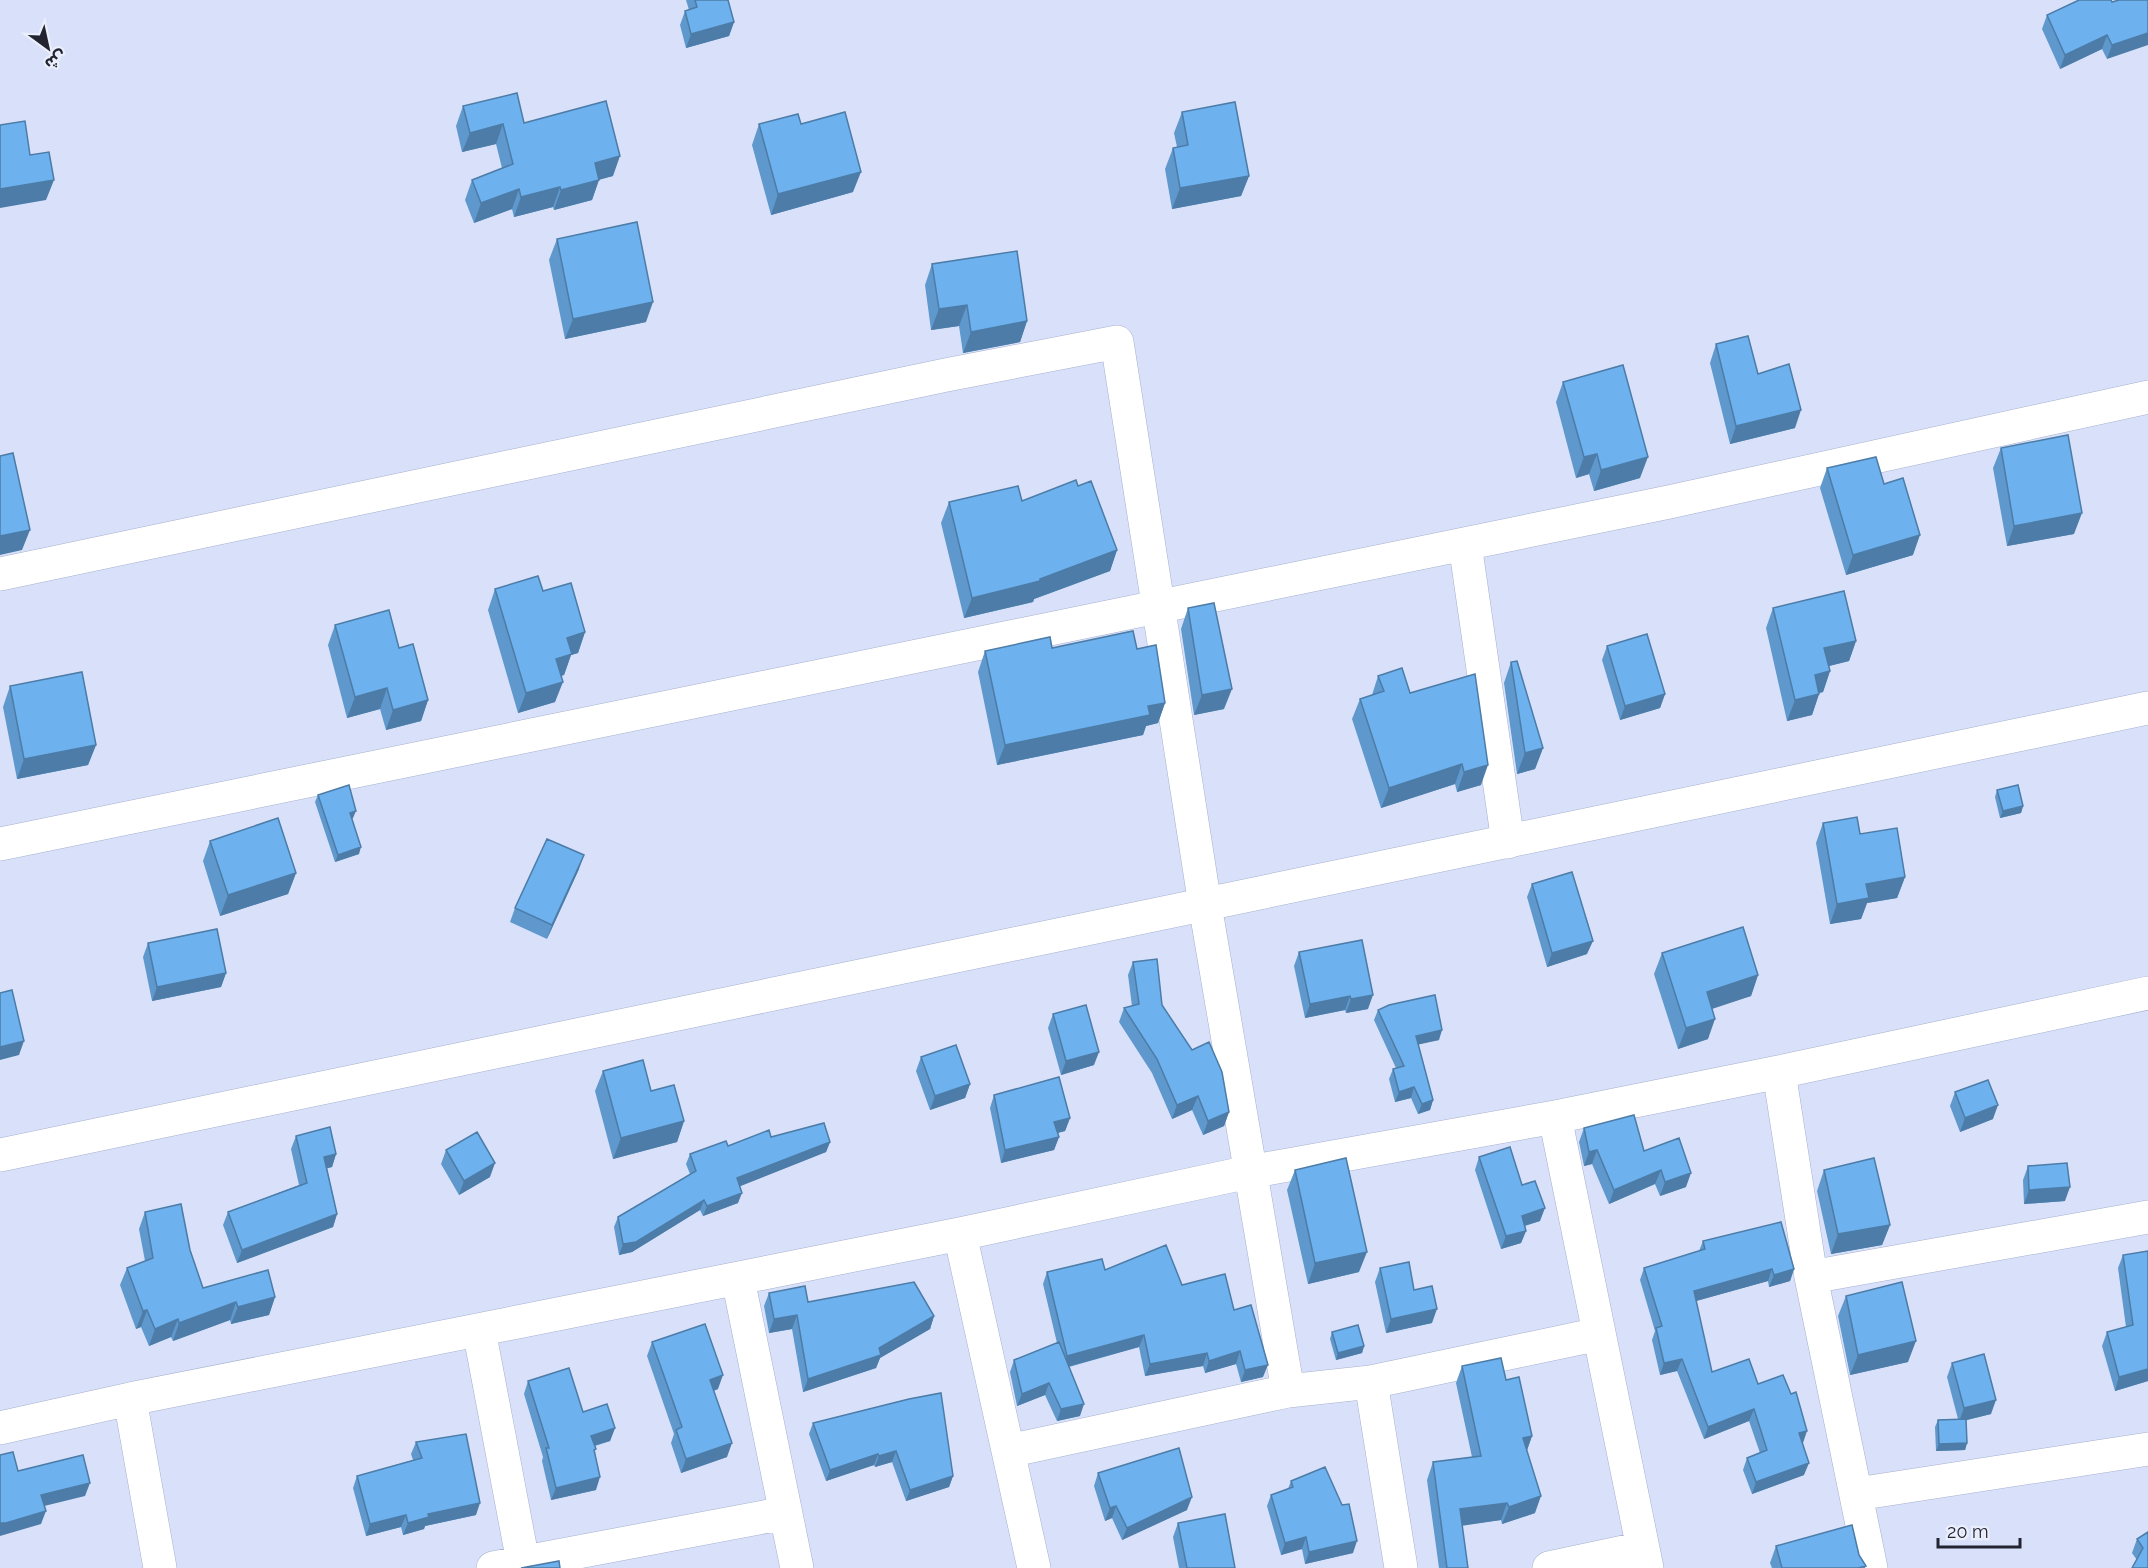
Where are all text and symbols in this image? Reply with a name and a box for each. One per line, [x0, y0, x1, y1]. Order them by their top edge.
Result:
north arrow [18, 18, 78, 78]
text: ش [41, 46, 70, 74]
scale bar [1938, 1511, 2020, 1549]
text: 20 m [1947, 1521, 1989, 1542]

